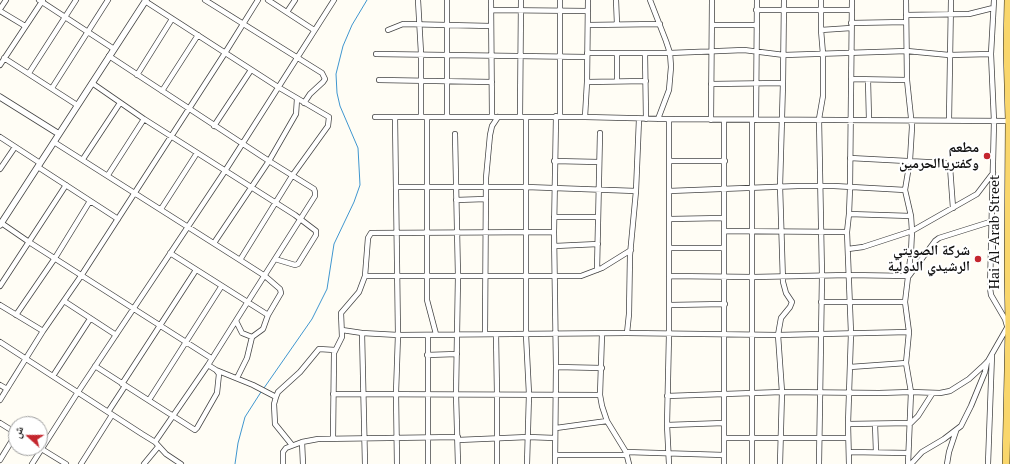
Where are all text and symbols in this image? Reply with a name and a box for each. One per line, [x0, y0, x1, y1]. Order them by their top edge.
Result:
place label: مطعم وكفترياالحرمين [899, 140, 979, 172]
marker: مطعم وكفترياالحرمين [982, 151, 992, 161]
street label: Hai Al-Arab Street [987, 175, 1003, 289]
place label: شركة الصويتي الرشيدي الدولية [888, 243, 970, 276]
marker: شركة الصويتي الرشيدي الدولية [973, 254, 983, 264]
north arrow [8, 416, 48, 456]
text: ش [9, 424, 26, 440]

